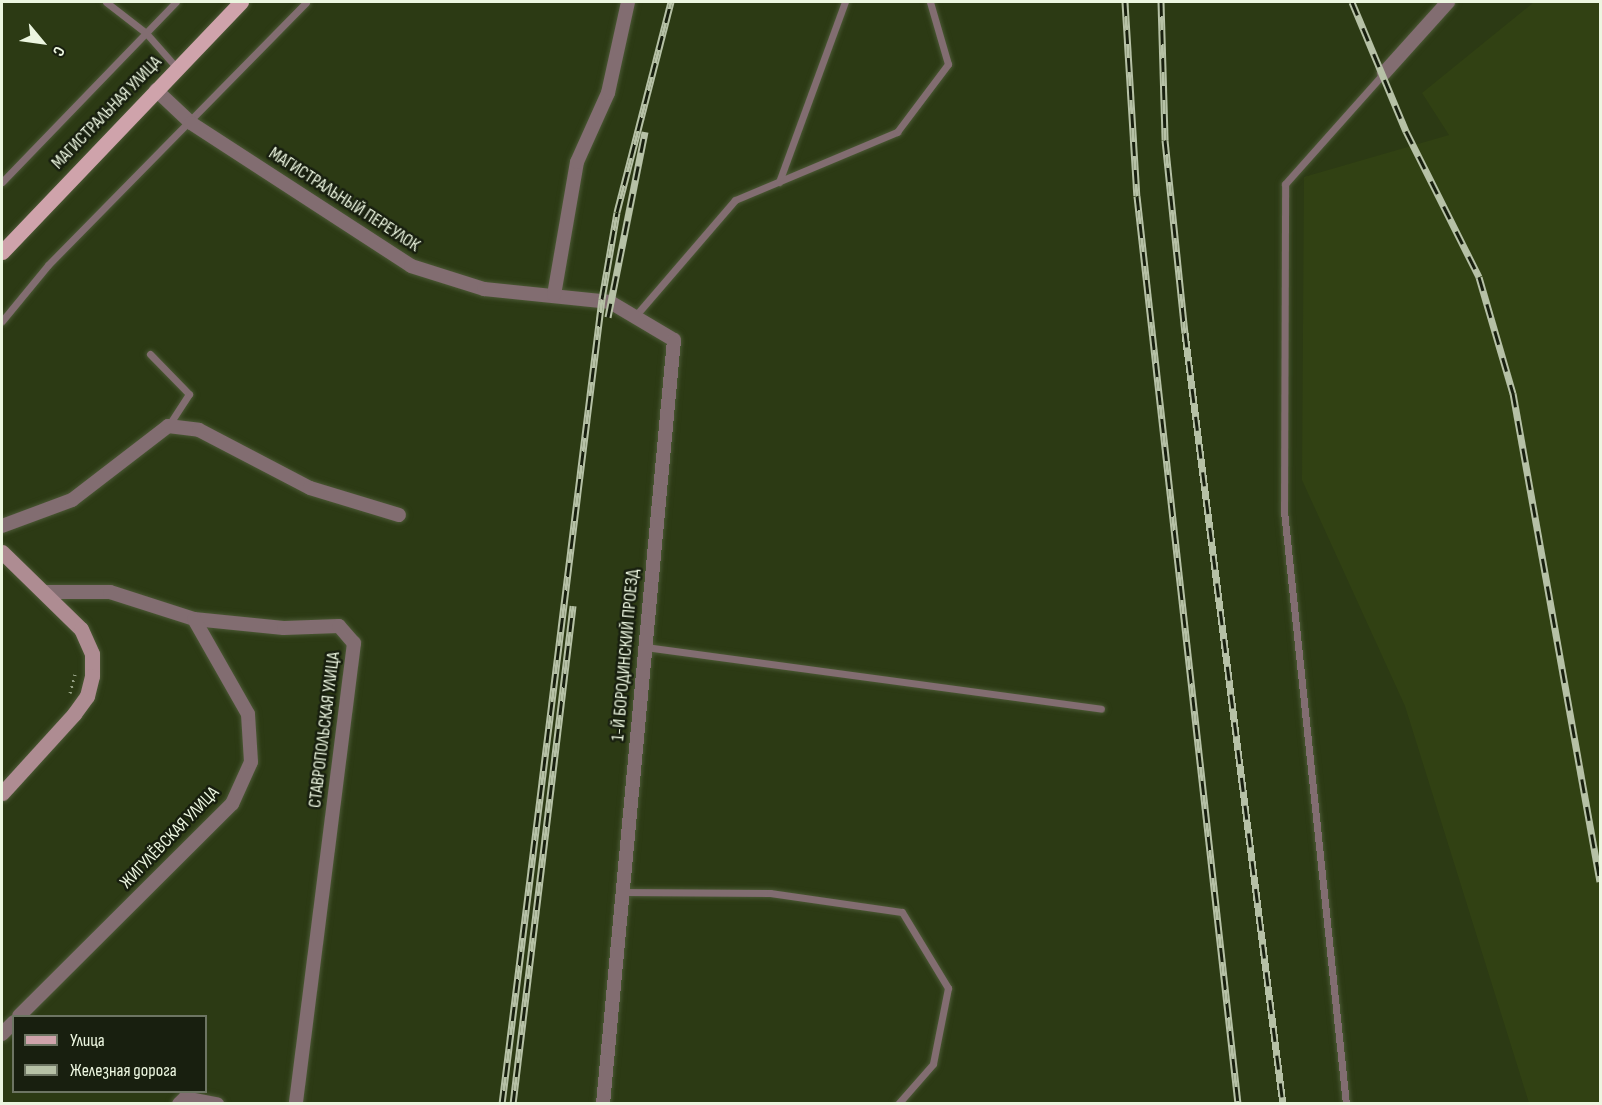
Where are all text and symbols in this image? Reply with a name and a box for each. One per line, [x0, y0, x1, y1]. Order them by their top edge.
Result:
north arrow [12, 12, 72, 72]
street label: МАГИСТРАЛЬНАЯ УЛИЦА [47, 52, 167, 174]
street label: МАГИСТРАЛЬНЫЙ ПЕРЕУЛОК [264, 143, 424, 257]
street label: 1-Й БОРОДИНСКИЙ ПРОЕЗД [608, 568, 644, 742]
street label: СТАВРОПОЛЬСКАЯ УЛИЦА [305, 651, 345, 809]
street label: ЖИГУЛЁВСКАЯ УЛИЦА [116, 782, 224, 894]
legend [12, 1015, 207, 1093]
text: Улица [70, 1030, 105, 1051]
text: Железная дорога [70, 1060, 177, 1081]

